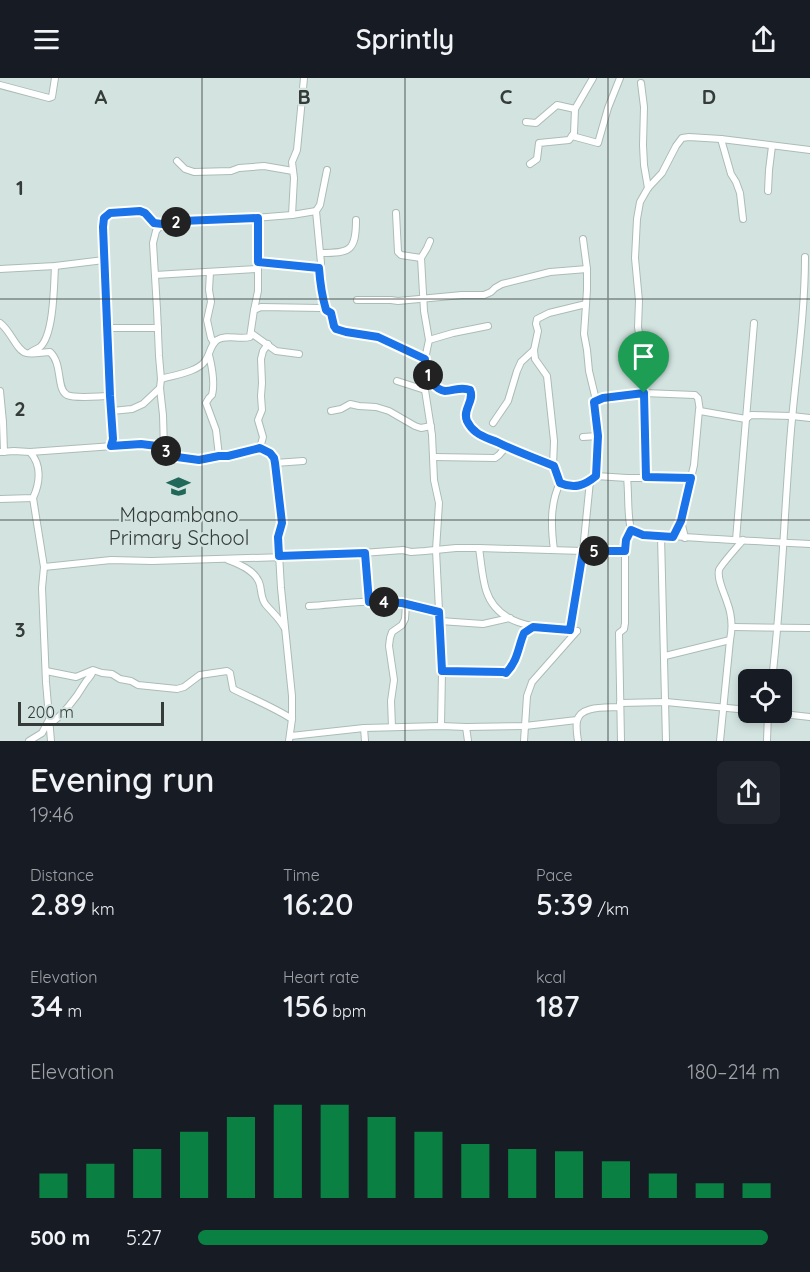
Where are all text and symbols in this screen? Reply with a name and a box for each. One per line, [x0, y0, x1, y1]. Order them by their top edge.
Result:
text: Sprintly [356, 22, 454, 56]
icon: menu [30, 23, 63, 56]
icon: share [747, 23, 780, 56]
text: A [95, 84, 108, 109]
text: B [297, 84, 311, 109]
text: C [500, 84, 513, 109]
text: D [702, 84, 716, 109]
text: 1 [16, 175, 24, 200]
pin: 2 [161, 207, 191, 237]
text: 2 [171, 212, 181, 232]
pin [618, 331, 669, 393]
icon: arrive [627, 340, 660, 373]
pin: 1 [413, 360, 443, 390]
text: 1 [425, 365, 431, 385]
text: 2 [14, 396, 26, 421]
pin: 3 [151, 436, 181, 466]
text: 3 [162, 441, 170, 461]
school or university icon: Mapambano Primary School [166, 473, 192, 499]
place label: Mapambano Primary School [109, 502, 249, 550]
pin: 5 [579, 536, 609, 566]
text: 5 [589, 541, 599, 561]
pin: 4 [369, 587, 399, 617]
text: 4 [379, 592, 389, 612]
text: 3 [15, 617, 25, 642]
map controls [738, 669, 792, 723]
button: locate [738, 669, 792, 723]
scale bar [18, 699, 164, 726]
text: 200 m [27, 702, 74, 722]
text: Evening run [30, 759, 215, 800]
button: share [717, 761, 780, 824]
text: 19:46 [30, 802, 74, 827]
text: Distance [30, 865, 94, 885]
text: Time [283, 865, 320, 885]
text: Pace [536, 865, 572, 885]
text: 2.89 [30, 885, 87, 923]
text: 16:20 [283, 885, 353, 923]
text: 5:39 [536, 885, 593, 923]
text: km [87, 899, 115, 919]
text: /km [593, 899, 629, 919]
text: Elevation [30, 967, 97, 987]
text: Heart rate [283, 967, 359, 987]
text: kcal [536, 967, 566, 987]
text: 34 [30, 987, 63, 1025]
text: 156 [283, 987, 328, 1025]
text: 187 [536, 987, 580, 1025]
text: m [63, 1001, 82, 1021]
text: bpm [328, 1001, 366, 1021]
text: Elevation [30, 1059, 114, 1084]
text: 180–214 m [687, 1059, 780, 1084]
text: 500 m [30, 1225, 90, 1250]
text: 5:27 [126, 1225, 162, 1250]

